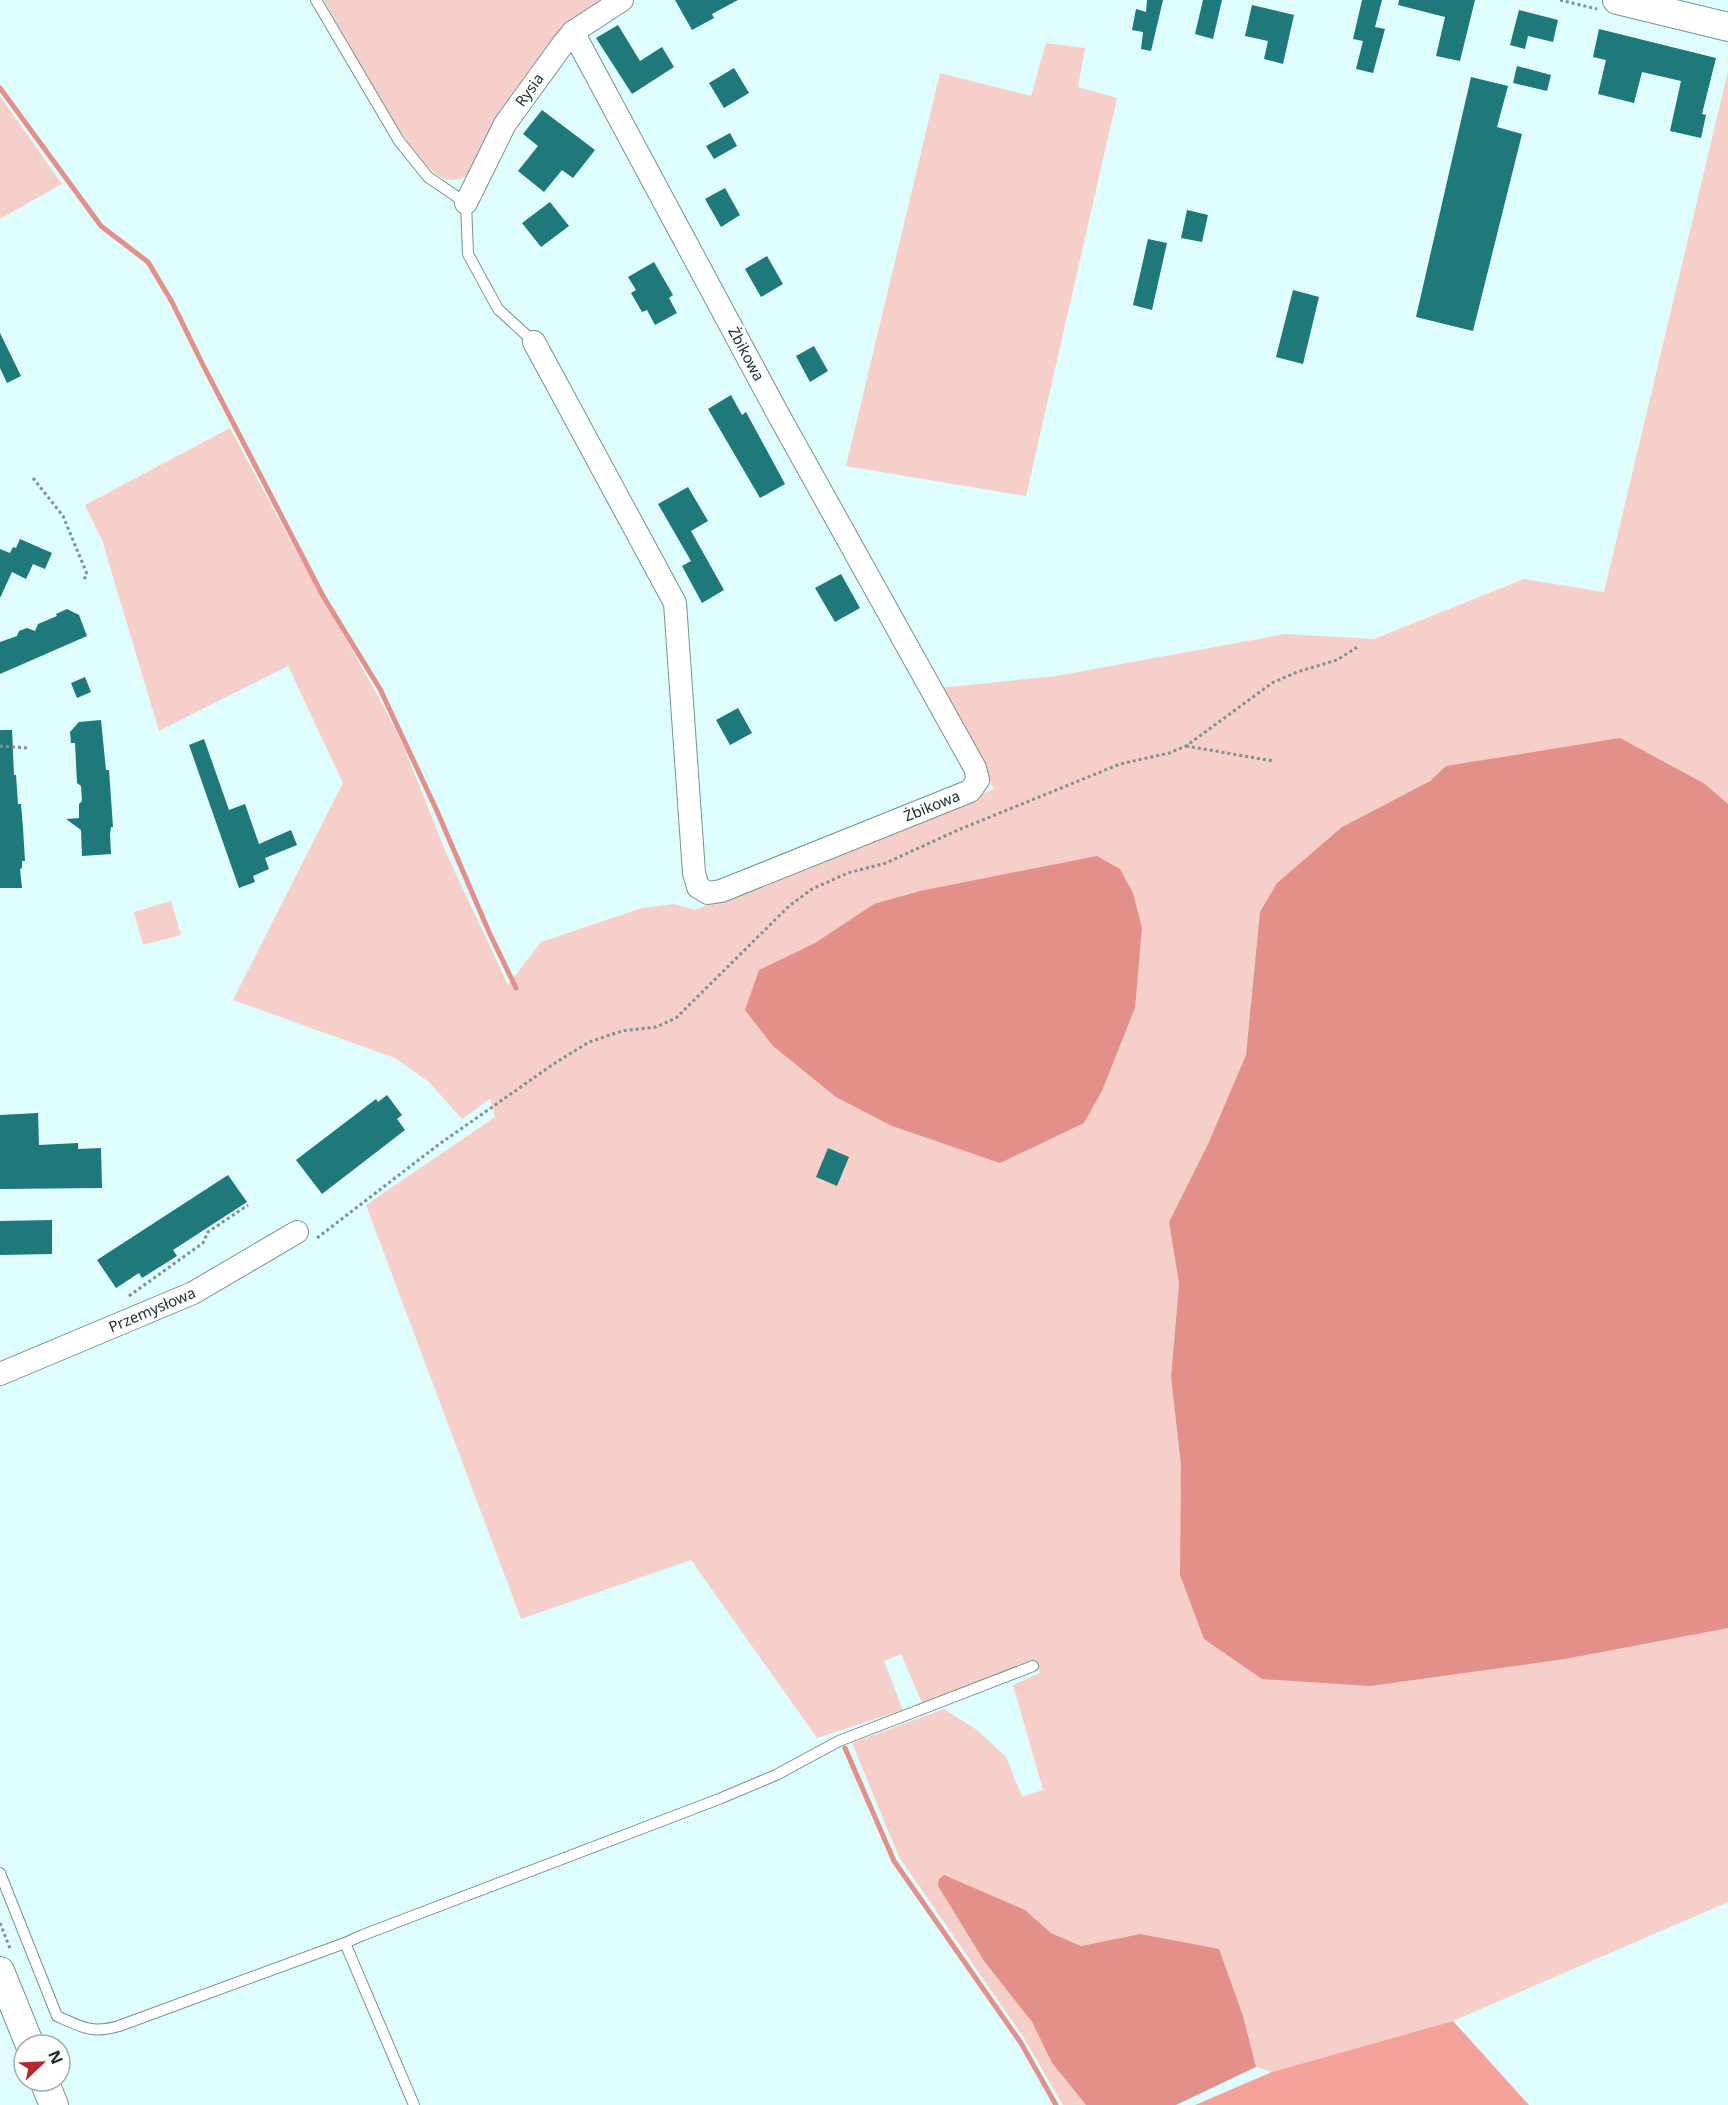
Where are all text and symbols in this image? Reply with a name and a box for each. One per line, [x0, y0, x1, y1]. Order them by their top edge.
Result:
street label: Rysia [510, 69, 548, 110]
street label: Żbikowa [724, 323, 769, 384]
street label: Żbikowa [901, 785, 963, 826]
street label: Przemysłowa [105, 1282, 198, 1336]
north arrow [12, 2033, 72, 2093]
text: N [43, 2047, 68, 2067]

